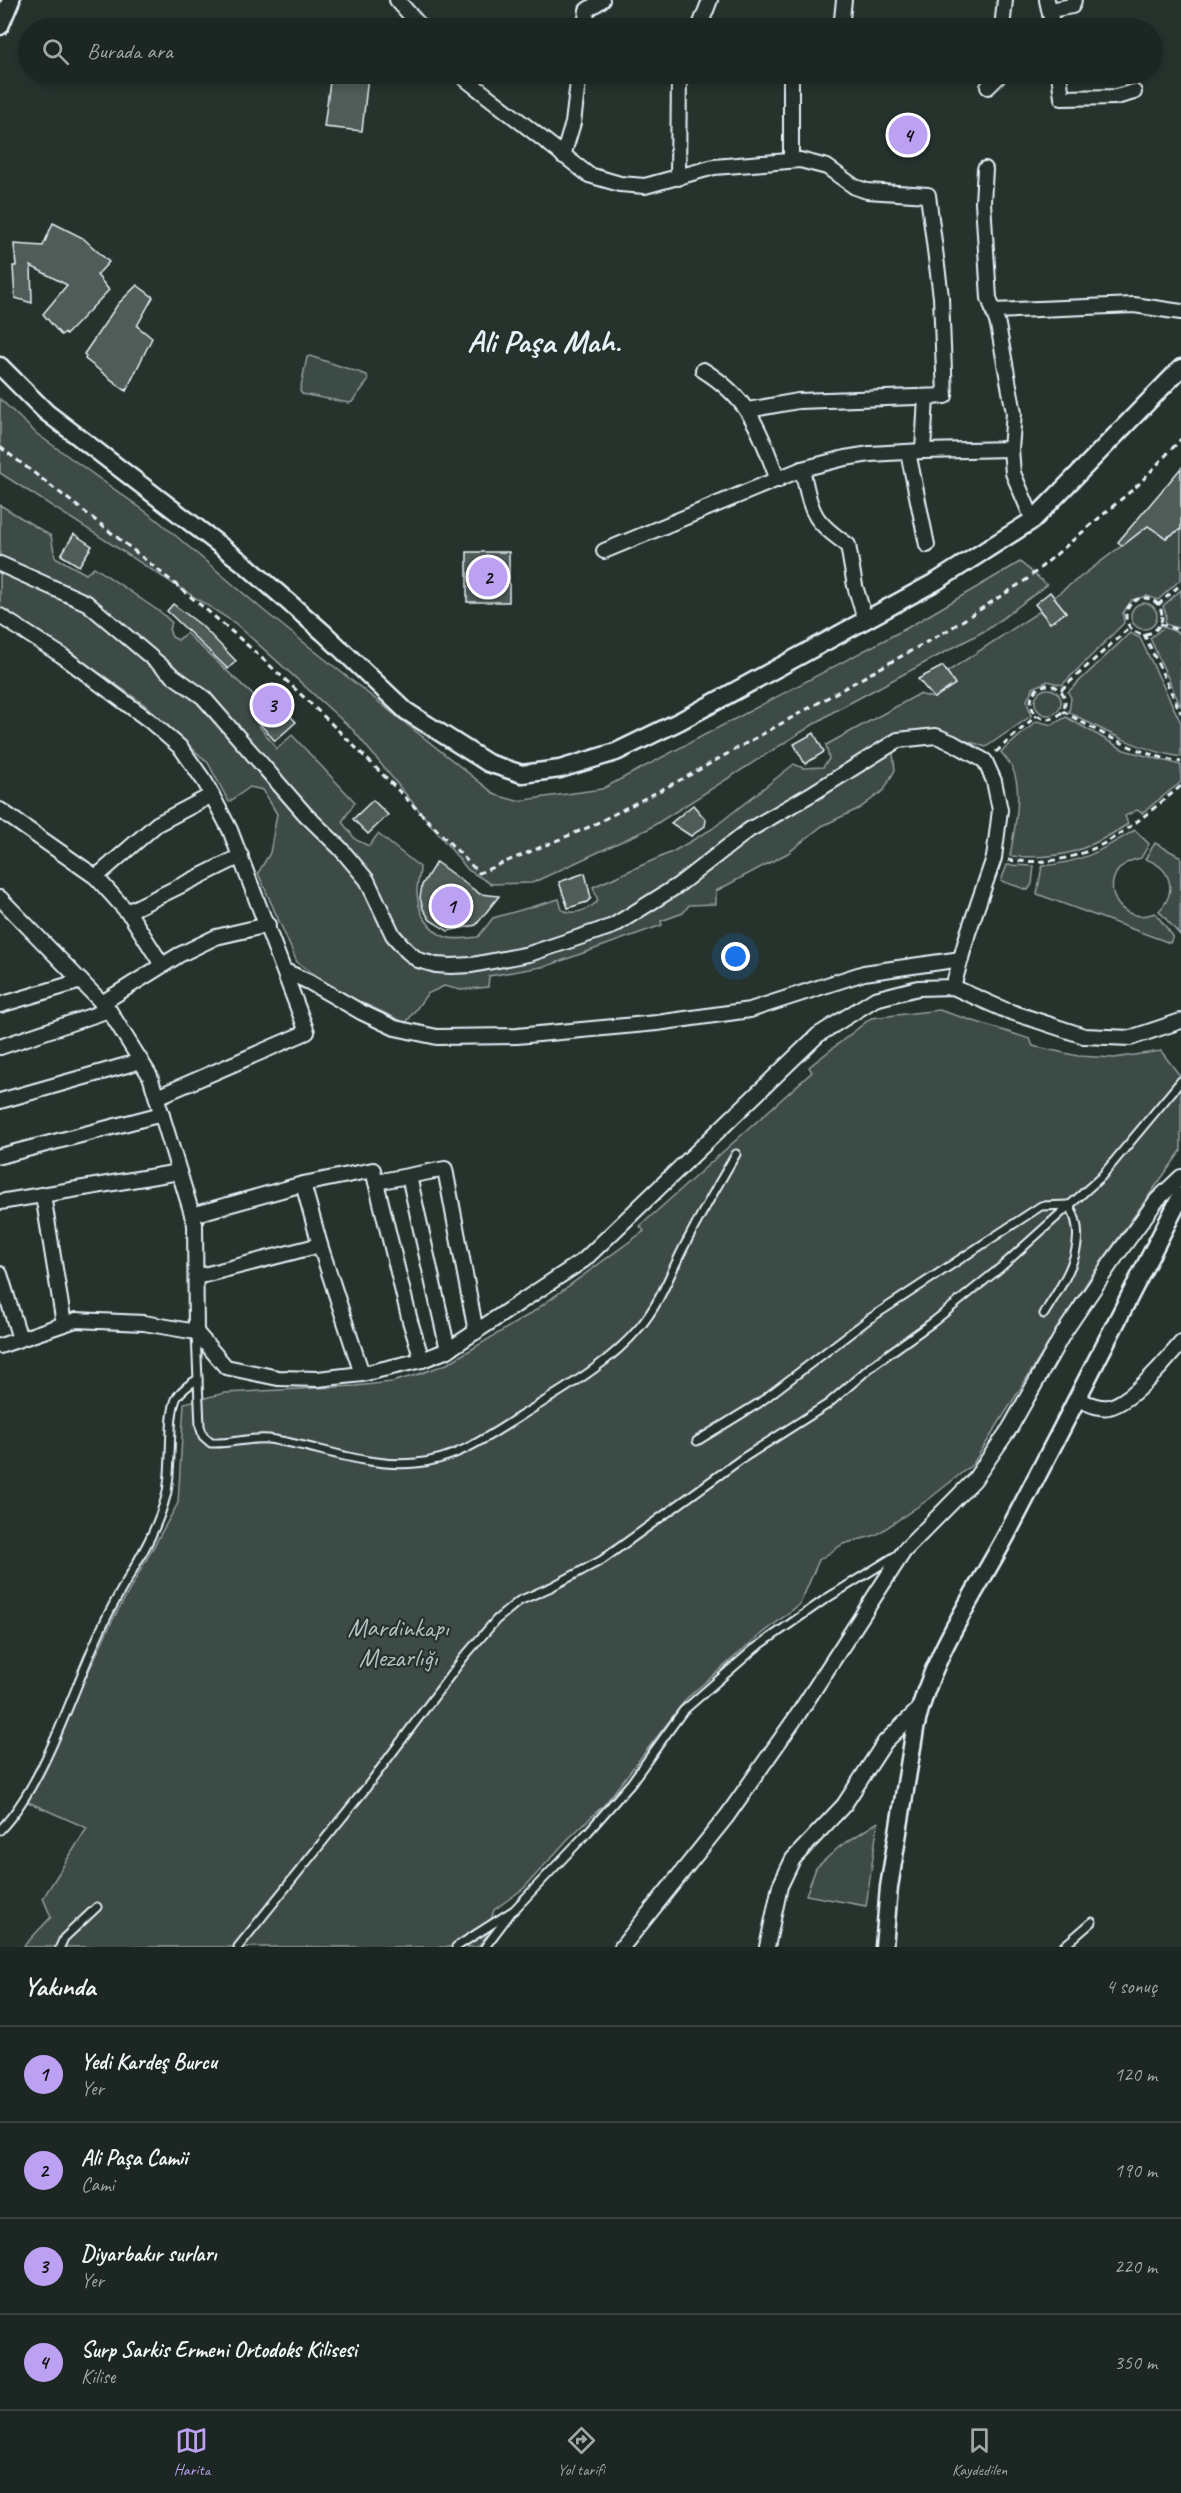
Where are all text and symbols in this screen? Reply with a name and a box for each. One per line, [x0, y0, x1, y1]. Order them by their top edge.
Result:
search box [18, 18, 1163, 84]
icon: search [39, 35, 72, 68]
text: Burada ara [87, 37, 173, 65]
pin: 4 [888, 112, 928, 158]
district label: Ali Paşa Mah. [467, 321, 621, 362]
pin: 2 [468, 554, 508, 600]
pin: 3 [252, 682, 292, 728]
pin: 1 [432, 884, 470, 928]
your location [721, 942, 750, 971]
park label: Mardinkapı Mezarlığı [347, 1611, 450, 1674]
text: Yakında [24, 1970, 95, 2003]
text: 4 sonuç [1106, 1974, 1157, 1999]
text: Yedi Kardeş Burcu [81, 2048, 217, 2076]
text: 1 [39, 2062, 48, 2087]
text: 120 m [1114, 2062, 1157, 2087]
text: Yer [81, 2076, 104, 2101]
text: Ali Paşa Camii [81, 2144, 187, 2172]
text: 2 [39, 2158, 48, 2183]
text: 190 m [1114, 2158, 1157, 2183]
text: Cami [81, 2172, 114, 2197]
text: Diyarbakır surları [81, 2240, 216, 2268]
text: 3 [39, 2254, 48, 2279]
text: 220 m [1114, 2254, 1157, 2279]
text: Yer [81, 2268, 104, 2293]
text: Surp Sarkis Ermeni Ortodoks Kilisesi [81, 2336, 357, 2364]
text: 4 [39, 2350, 48, 2375]
text: 350 m [1114, 2350, 1157, 2375]
text: Kilise [81, 2364, 115, 2389]
tab: Harita [174, 2424, 210, 2480]
tab: Yol tarifi [558, 2424, 605, 2480]
tab: Kaydedilen [952, 2424, 1007, 2480]

